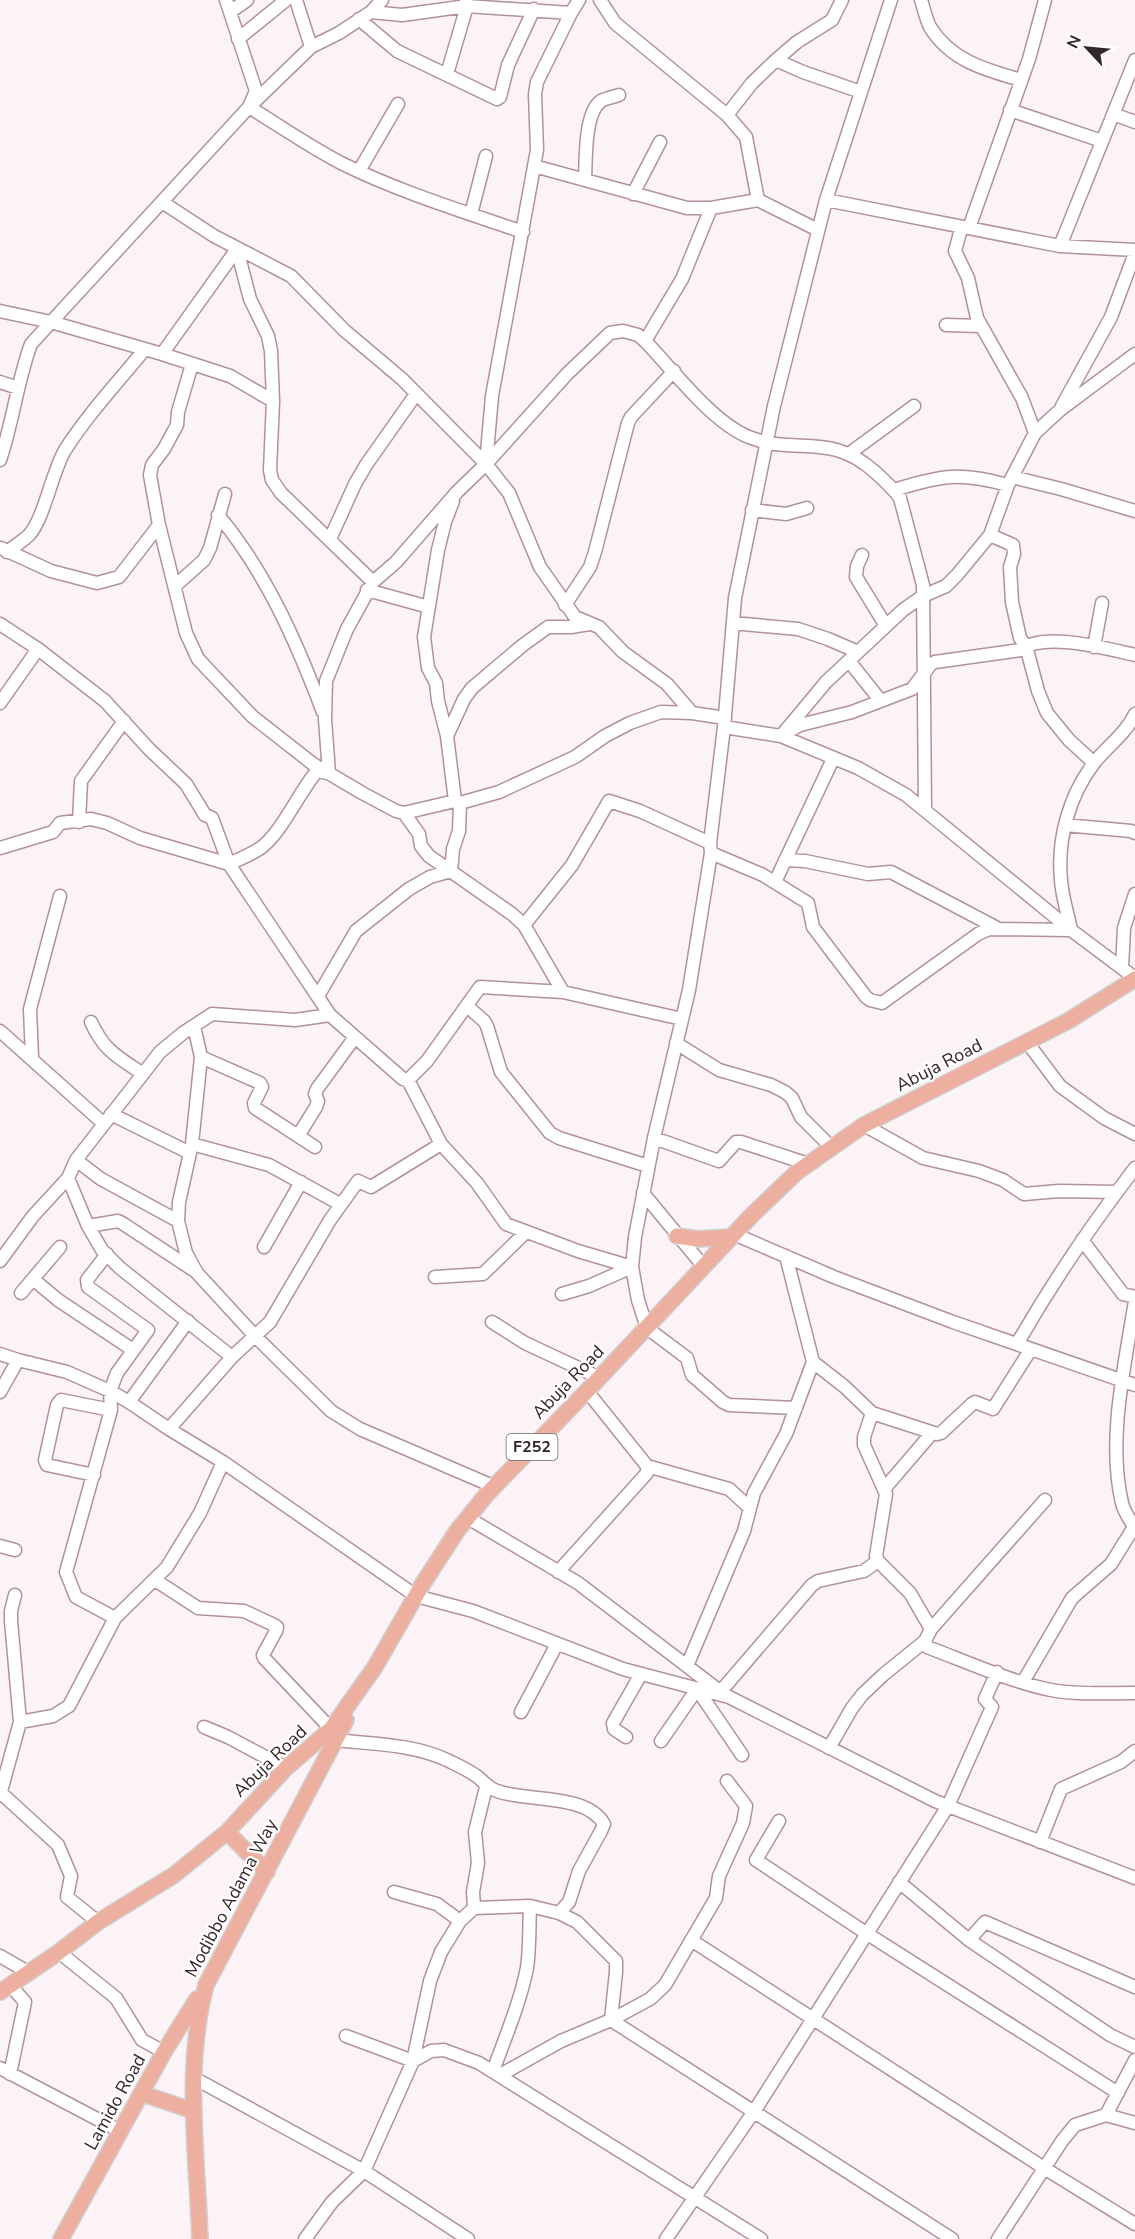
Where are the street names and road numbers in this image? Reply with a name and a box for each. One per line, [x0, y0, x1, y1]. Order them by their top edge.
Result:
street label: Abuja Road [892, 1033, 986, 1097]
street label: Abuja Road [527, 1340, 609, 1424]
road number: F252 [506, 1434, 558, 1460]
street label: Abuja Road [228, 1720, 312, 1802]
street label: Modibbo Adama Way [179, 1814, 283, 1981]
street label: Lamido Road [79, 2050, 151, 2154]

